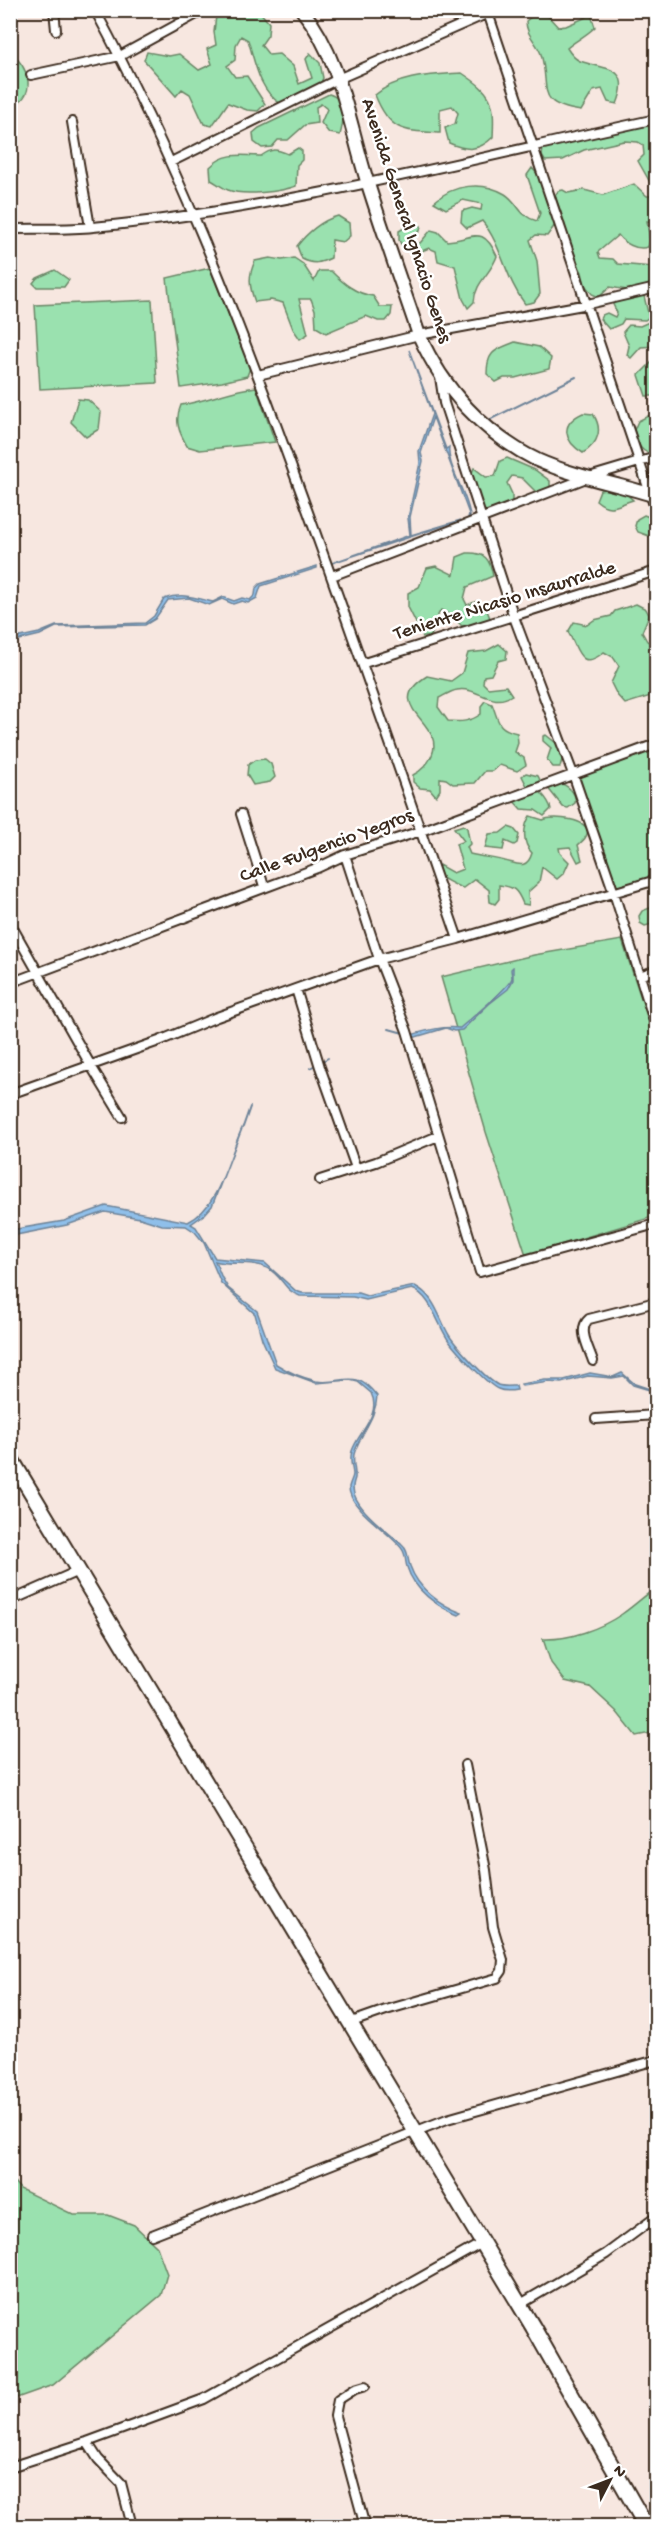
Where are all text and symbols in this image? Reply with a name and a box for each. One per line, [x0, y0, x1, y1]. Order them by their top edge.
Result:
street label: Avenida General Ignacio Genes [355, 96, 456, 347]
street label: Teniente Nicasio Insaurralde [390, 557, 619, 647]
street label: Calle Fulgencio Yegros [237, 805, 418, 889]
north arrow [580, 2450, 640, 2510]
text: N [608, 2462, 629, 2483]

